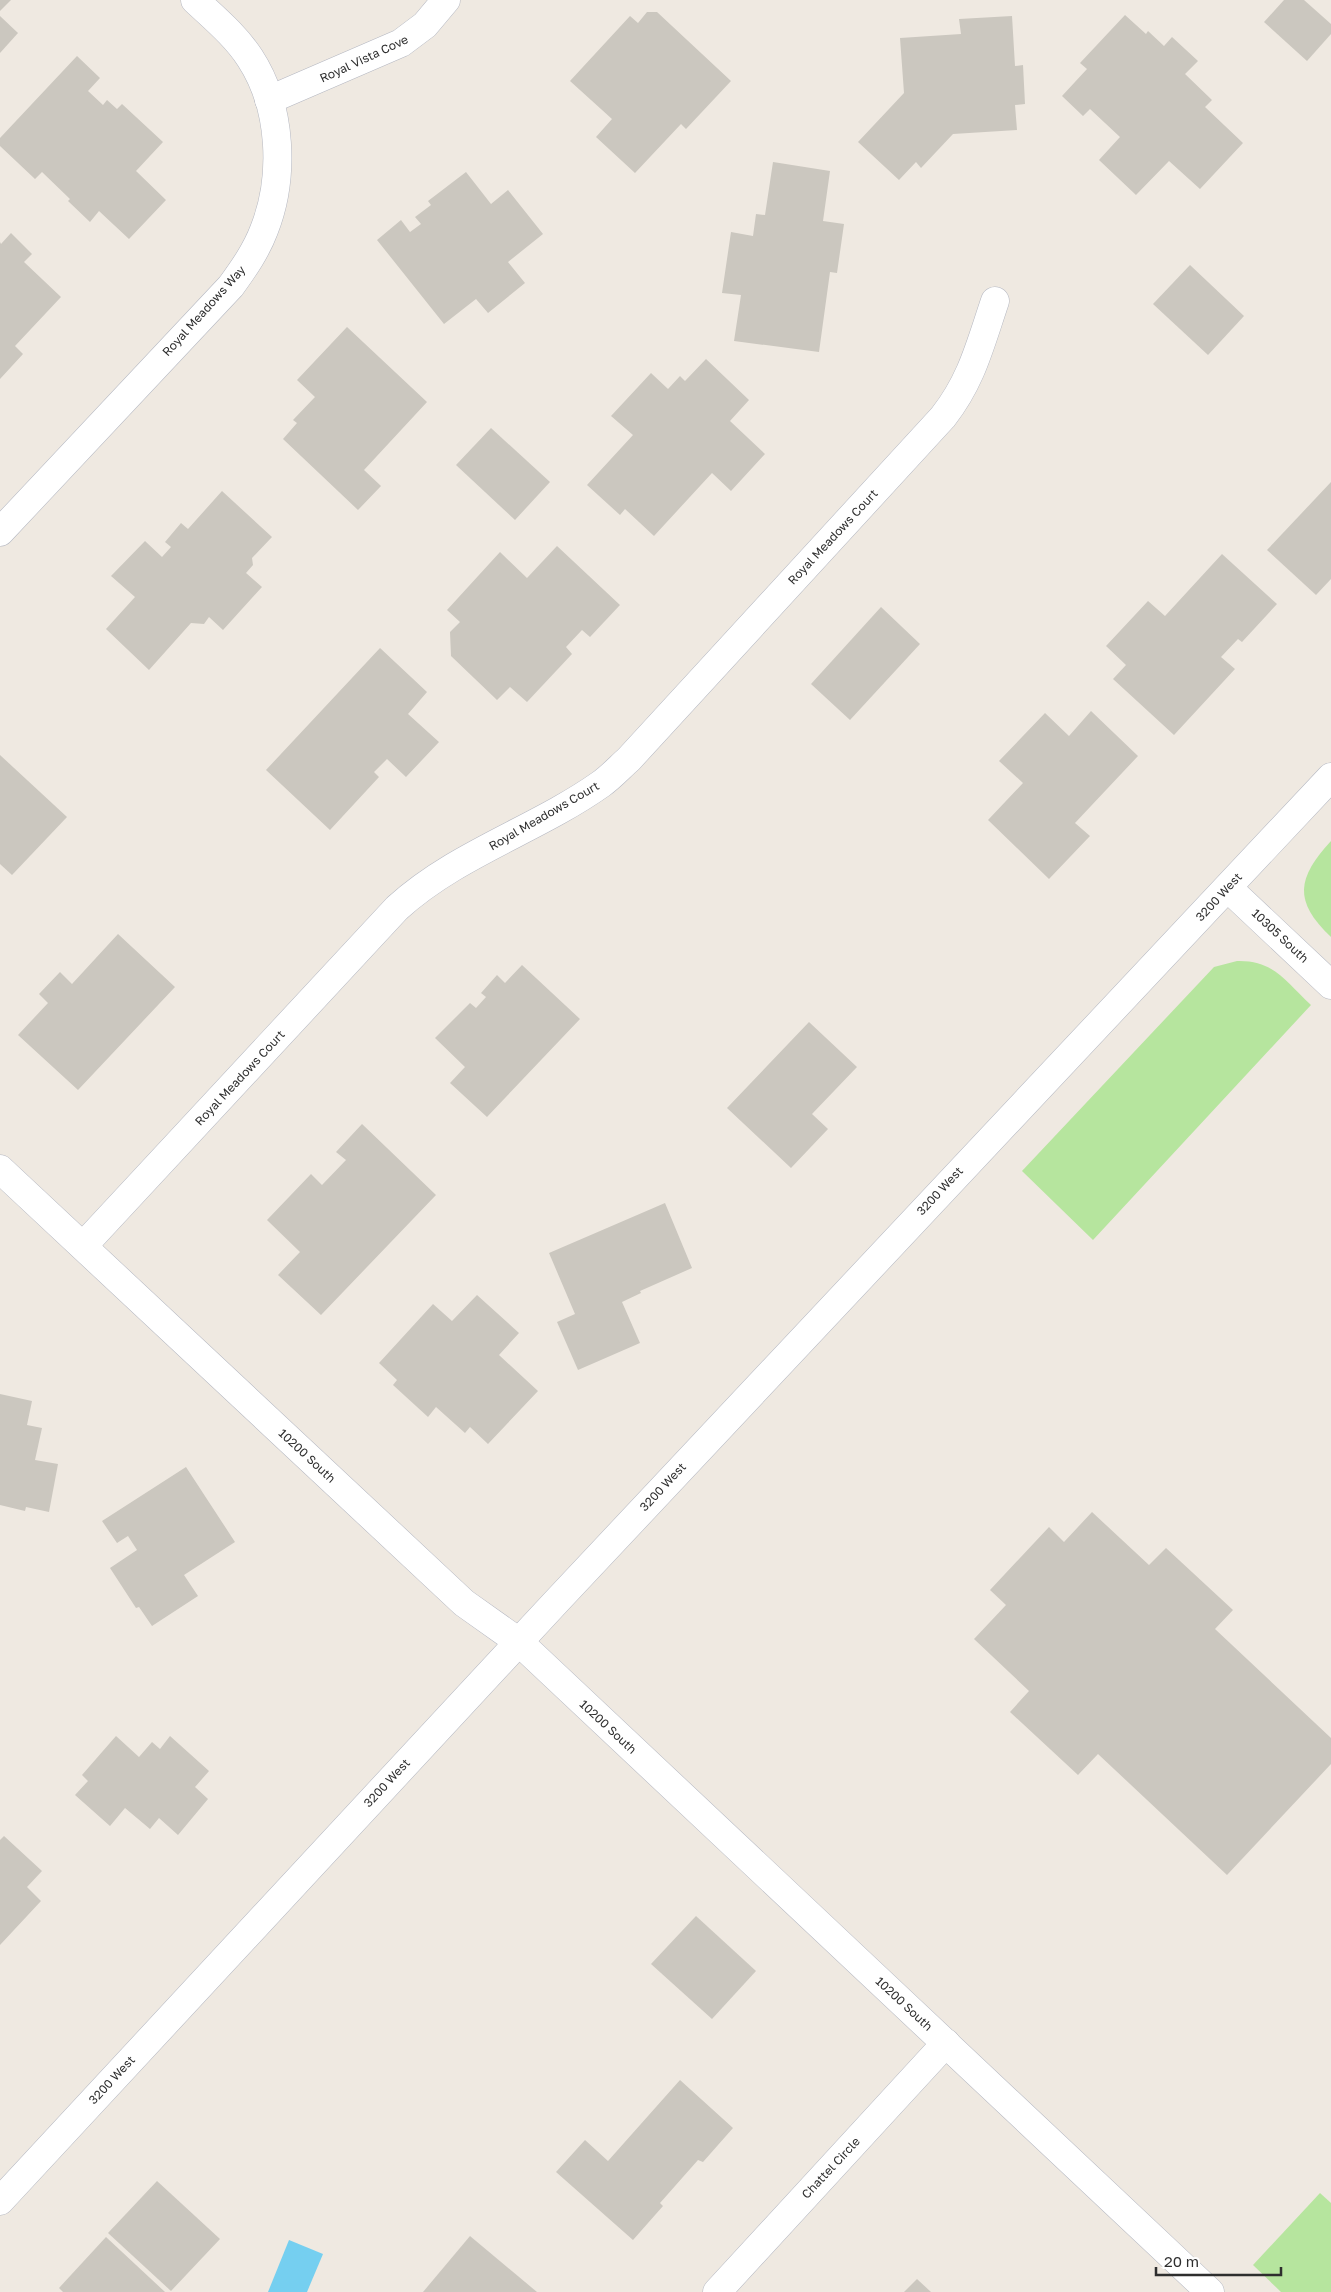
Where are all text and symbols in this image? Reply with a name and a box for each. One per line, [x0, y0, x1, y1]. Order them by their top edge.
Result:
street label: Royal Vista Cove [317, 32, 410, 86]
street label: Royal Meadows Way [159, 262, 248, 359]
street label: Royal Meadows Court [785, 486, 881, 587]
street label: Royal Meadows Court [486, 778, 602, 853]
street label: 3200 West [1192, 869, 1245, 924]
street label: 10305 South [1249, 906, 1312, 966]
street label: Royal Meadows Court [192, 1027, 288, 1128]
street label: 3200 West [913, 1163, 966, 1218]
street label: 10200 South [276, 1425, 339, 1486]
street label: 3200 West [636, 1459, 689, 1514]
street label: 10200 South [577, 1696, 640, 1757]
street label: 3200 West [360, 1755, 413, 1810]
street label: 10200 South [873, 1973, 936, 2034]
street label: 3200 West [85, 2052, 138, 2107]
street label: Chattel Circle [798, 2134, 863, 2202]
scale bar [1156, 2244, 1281, 2276]
text: 20 m [1164, 2252, 1199, 2270]

